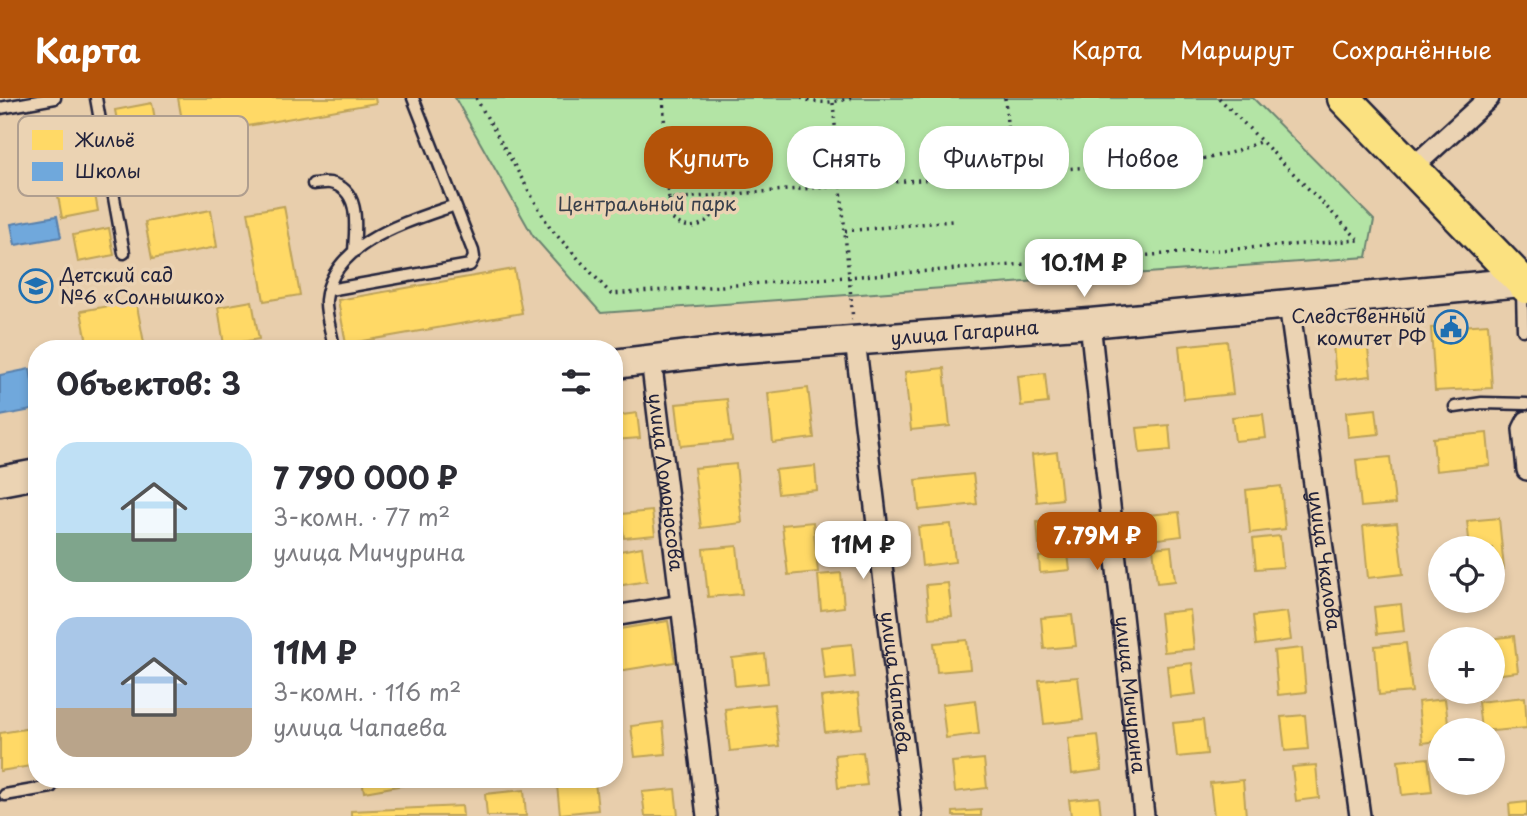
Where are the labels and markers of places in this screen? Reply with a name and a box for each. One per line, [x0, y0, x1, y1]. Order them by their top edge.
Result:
pin: 10.1M ₽ [1019, 240, 1149, 299]
place label: Детский сад №6 «Солнышко» [59, 260, 225, 310]
school or university icon: Детский сад №6 «Солнышко» [17, 267, 55, 305]
place label: Следственный комитет РФ [1291, 301, 1426, 351]
public building icon: Следственный комитет РФ [1432, 308, 1470, 346]
pin: 7.79M ₽ [1032, 512, 1162, 572]
pin: 11M ₽ [814, 522, 912, 581]

